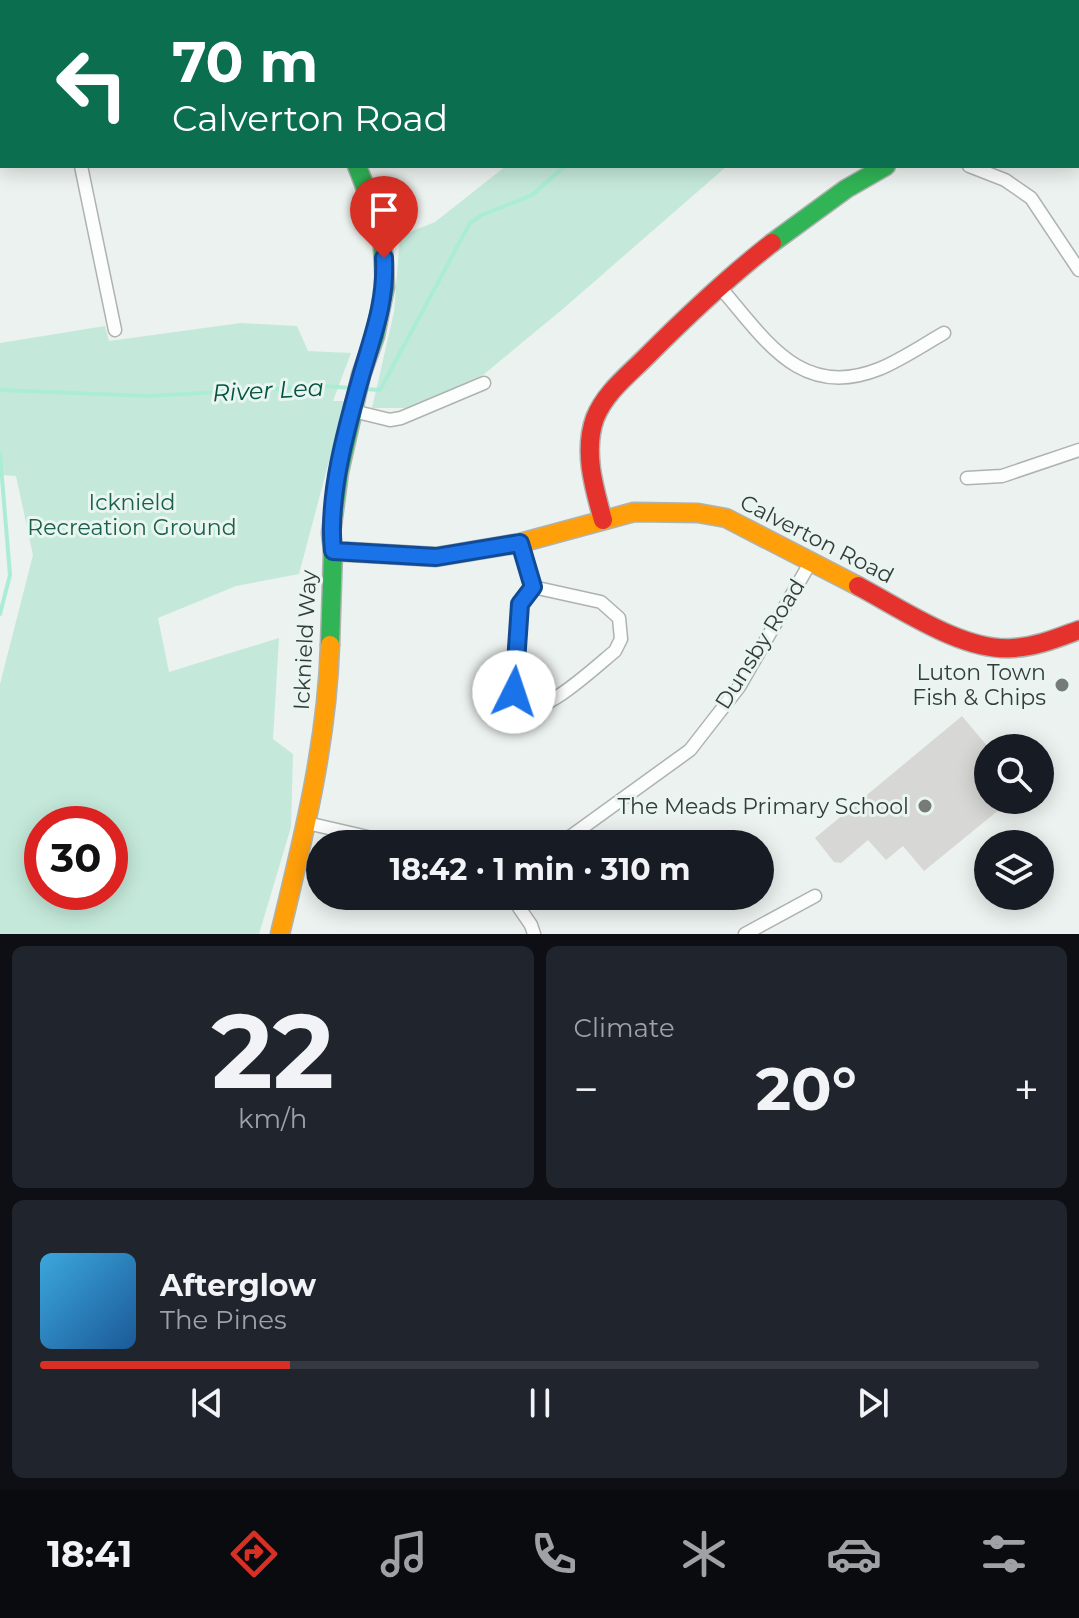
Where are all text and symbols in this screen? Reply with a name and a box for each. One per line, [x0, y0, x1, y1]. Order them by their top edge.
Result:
text: 70 m [172, 28, 318, 96]
icon: left [40, 32, 144, 136]
text: Calverton Road [172, 96, 448, 140]
pin [350, 176, 418, 258]
icon: arrive [362, 188, 406, 232]
water label: River Lea [212, 373, 324, 407]
park label: Icknield Recreation Ground [27, 489, 237, 541]
street label: Calverton Road [736, 489, 898, 589]
street label: Icknield Way [288, 569, 322, 711]
street label: Dunsby Road [709, 574, 811, 714]
position arrow [472, 650, 556, 734]
place label: Luton Town Fish & Chips [912, 659, 1046, 711]
marker: Luton Town Fish & Chips [1053, 676, 1071, 694]
map controls [974, 734, 1054, 910]
button: search [974, 734, 1054, 814]
place label: The Meads Primary School [617, 793, 909, 820]
marker: The Meads Primary School [916, 797, 934, 815]
speed limit sign: 30 [24, 806, 128, 910]
button: layers [974, 830, 1054, 910]
text: 18:42 · 1 min · 310 m [389, 851, 691, 888]
text: 22 [211, 987, 334, 1114]
text: Climate [574, 1012, 675, 1044]
text: 20° [756, 1052, 857, 1125]
text: − [574, 1062, 599, 1116]
text: + [1014, 1062, 1039, 1116]
text: km/h [238, 1103, 307, 1135]
text: Afterglow [160, 1267, 316, 1304]
text: The Pines [160, 1304, 287, 1336]
icon: previous [185, 1381, 229, 1425]
icon: pause [518, 1381, 562, 1425]
icon: next [851, 1381, 895, 1425]
icon: directions [226, 1526, 282, 1582]
icon: music [376, 1526, 432, 1582]
icon: phone [526, 1526, 582, 1582]
icon: climate [676, 1526, 732, 1582]
icon: car [826, 1526, 882, 1582]
icon: filters [976, 1526, 1032, 1582]
text: 18:41 [47, 1532, 132, 1576]

